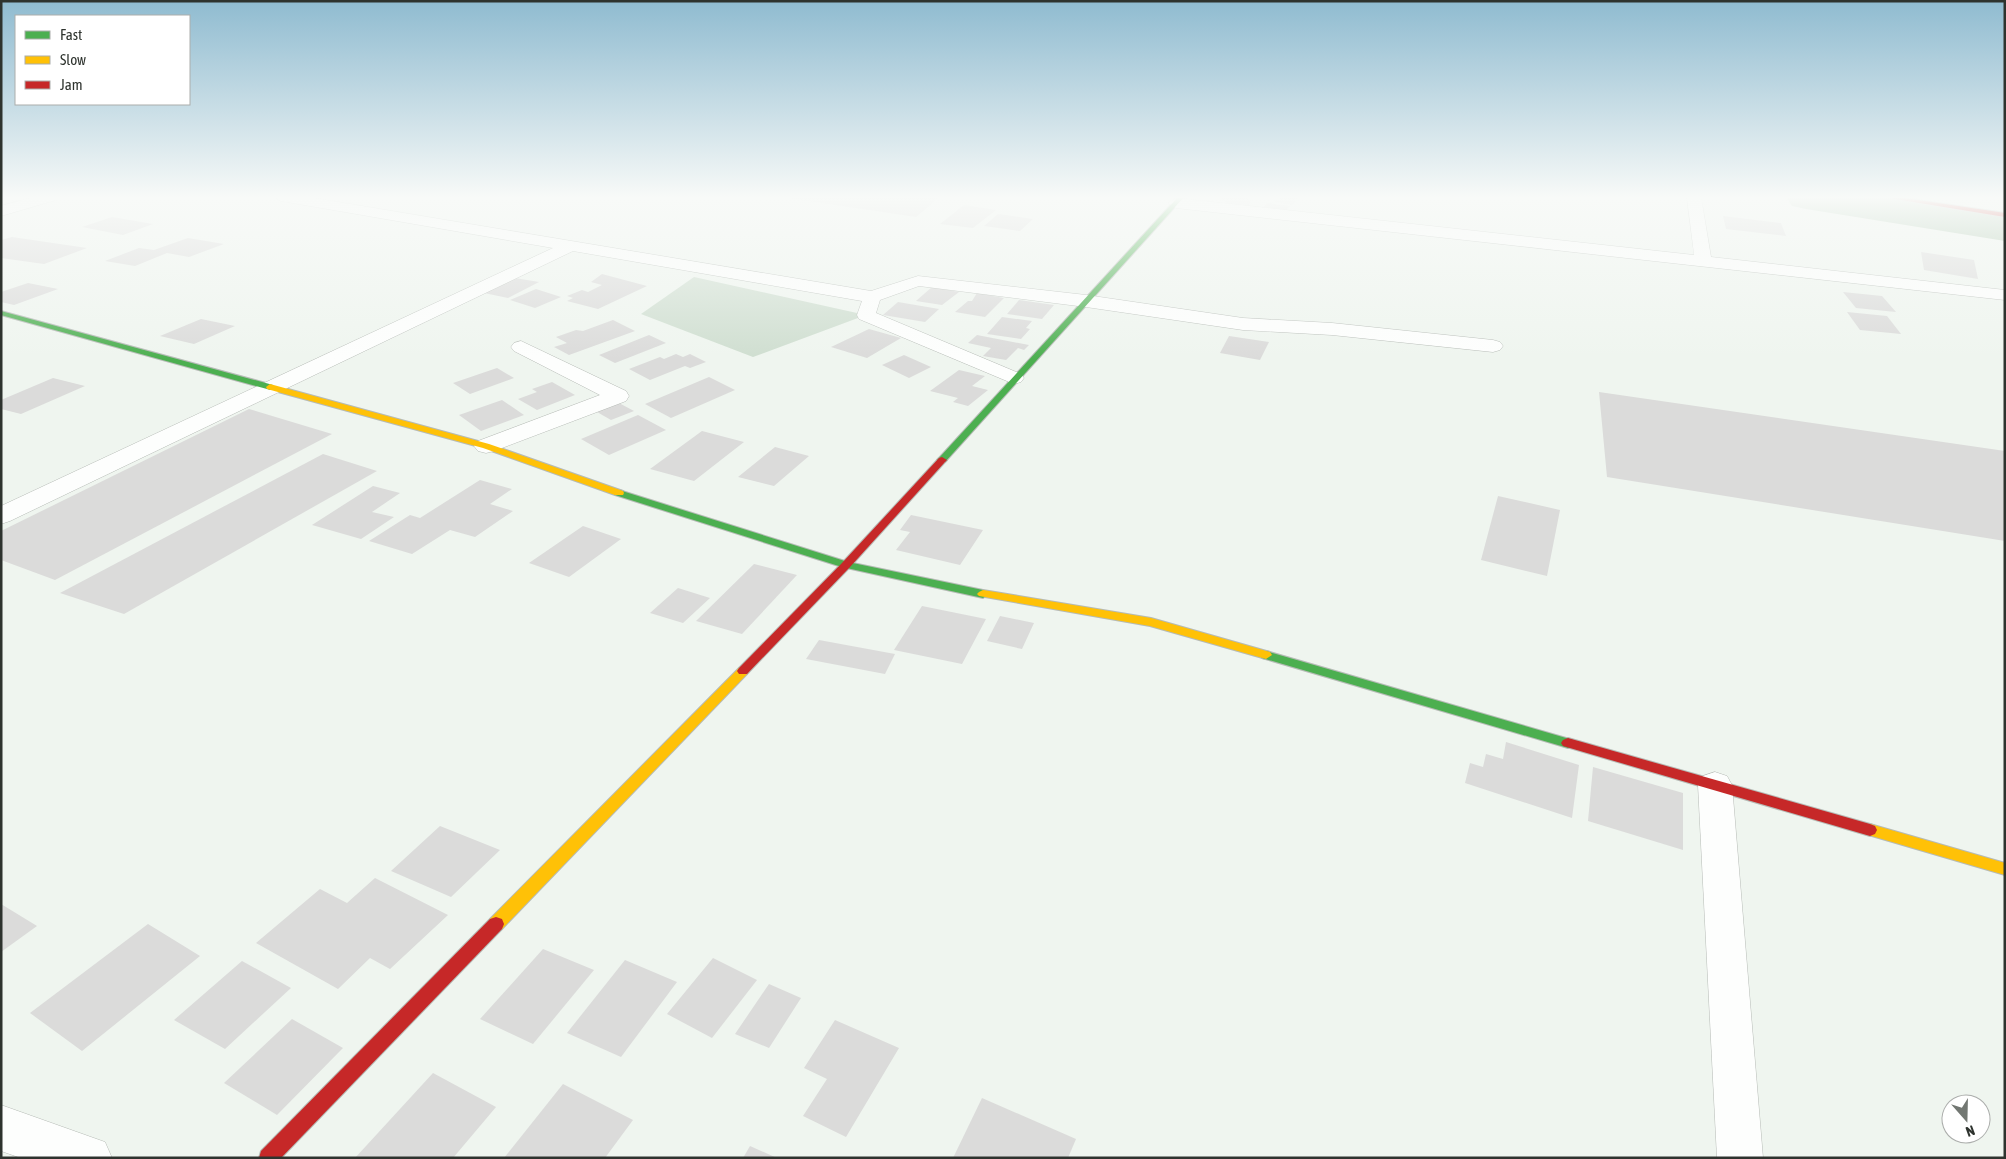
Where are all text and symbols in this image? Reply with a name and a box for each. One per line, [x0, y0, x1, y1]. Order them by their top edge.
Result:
legend [15, 15, 190, 105]
text: Fast [60, 26, 82, 43]
text: Slow [60, 51, 86, 68]
text: Jam [60, 76, 83, 93]
north arrow [1941, 1094, 1991, 1144]
text: N [1964, 1122, 1977, 1140]

